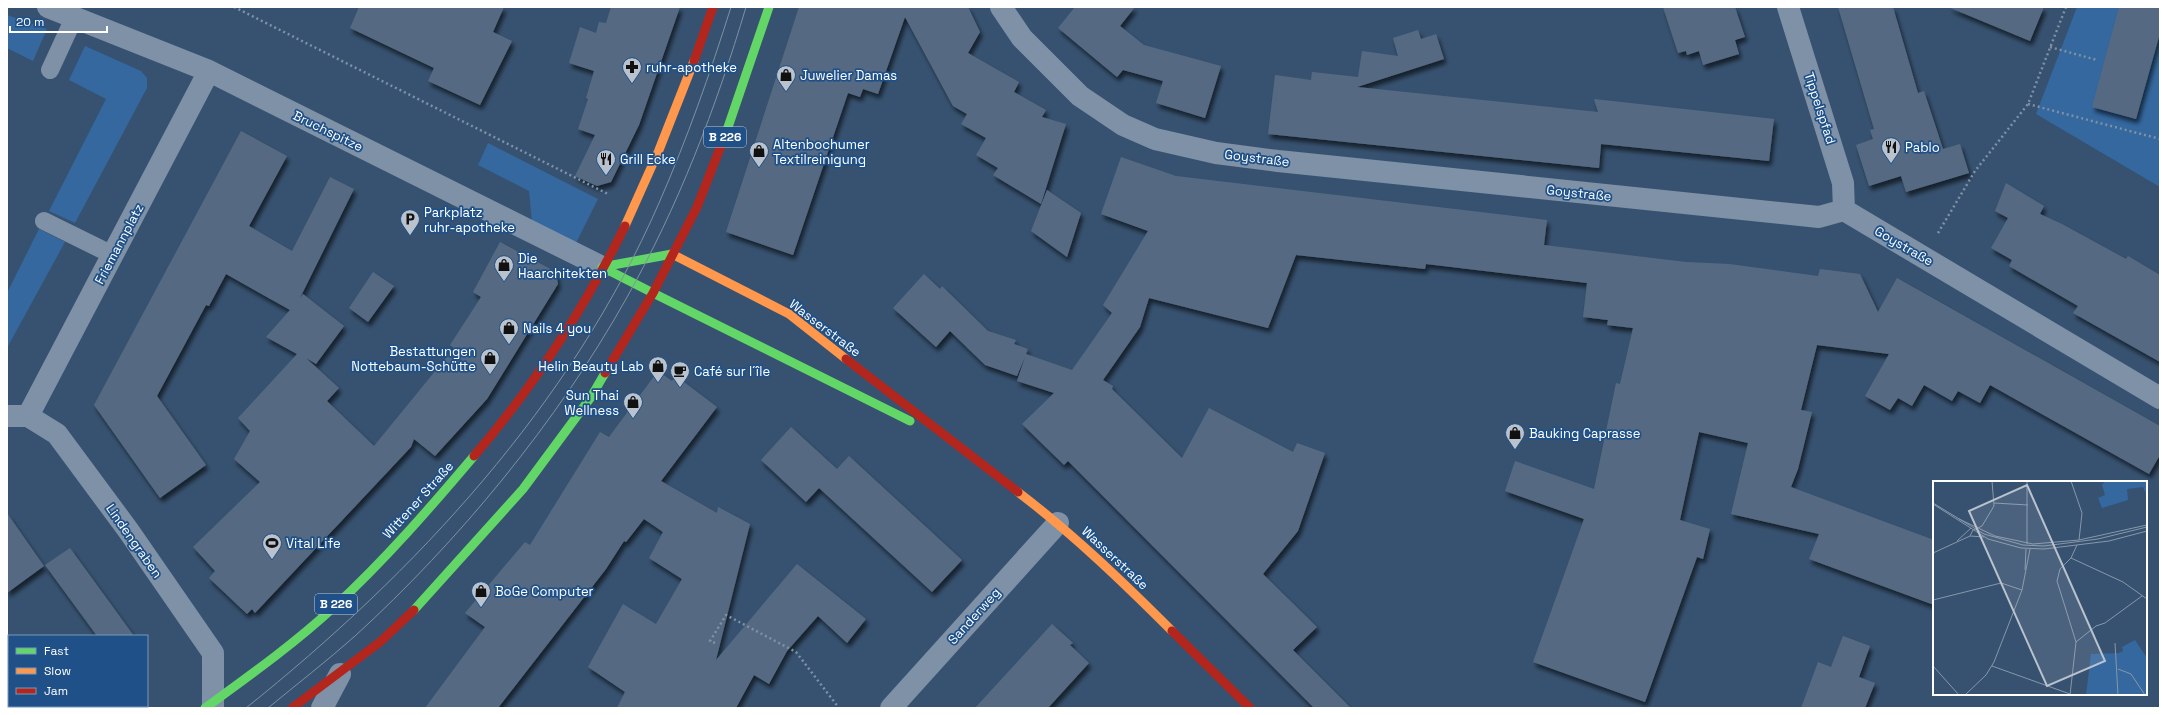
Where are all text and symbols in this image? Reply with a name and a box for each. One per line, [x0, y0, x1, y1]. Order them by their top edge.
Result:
scale bar [10, 8, 107, 34]
text: 20 m [16, 14, 44, 30]
pharmacy icon: ruhr-apotheke [621, 56, 643, 84]
place label: ruhr-apotheke [646, 59, 737, 76]
shop icon: Juwelier Damas [775, 64, 797, 92]
place label: Juwelier Damas [800, 67, 897, 84]
street label: Tippelspfad [1800, 70, 1840, 146]
street label: Bruchspitze [290, 107, 366, 155]
road number: B 226 [704, 127, 746, 147]
place label: Altenbochumer Textilreinigung [773, 136, 870, 168]
restaurant icon: Pablo [1880, 136, 1902, 164]
place label: Pablo [1905, 139, 1940, 156]
shop icon: Altenbochumer Textilreinigung [748, 140, 770, 168]
street label: Goystraße [1224, 146, 1290, 170]
restaurant icon: Grill Ecke [595, 148, 617, 176]
place label: Grill Ecke [620, 151, 676, 168]
street label: Goystraße [1546, 181, 1612, 205]
street label: Friemannplatz [91, 201, 147, 287]
place label: Parkplatz ruhr-apotheke [424, 204, 515, 236]
parking icon: Parkplatz ruhr-apotheke [399, 208, 421, 236]
street label: Goystraße [1871, 222, 1937, 270]
place label: Die Haarchitekten [518, 250, 607, 282]
shop icon: Die Haarchitekten [493, 254, 515, 282]
street label: Wasserstraße [786, 295, 864, 361]
shop icon: Nails 4 you [498, 317, 520, 345]
place label: Nails 4 you [523, 320, 591, 337]
place label: Bestattungen Nottebaum-Schütte [351, 343, 476, 375]
shop icon: Bestattungen Nottebaum-Schütte [479, 347, 501, 375]
shop icon: Helin Beauty Lab [647, 355, 669, 383]
place label: Helin Beauty Lab [538, 358, 644, 375]
cafe icon: Café sur l´île [669, 360, 691, 388]
place label: Café sur l´île [694, 363, 770, 380]
place label: Sun Thai Wellness [564, 387, 619, 419]
shop icon: Sun Thai Wellness [622, 391, 644, 419]
shop icon: Bauking Caprasse [1504, 422, 1526, 450]
place label: Bauking Caprasse [1529, 425, 1640, 442]
street label: Wittener Straße [379, 458, 457, 542]
inset map [1933, 481, 2147, 695]
street label: Lindengraben [102, 501, 166, 581]
street label: Wasserstraße [1078, 523, 1152, 593]
sports icon: Vital Life [261, 532, 283, 560]
place label: Vital Life [286, 535, 341, 552]
shop icon: BoGe Computer [470, 580, 492, 608]
place label: BoGe Computer [495, 583, 594, 600]
street label: Sanderweg [944, 584, 1004, 648]
road number: B 226 [315, 594, 357, 614]
legend [8, 635, 148, 707]
text: Fast [44, 643, 69, 659]
text: Slow [44, 663, 71, 679]
text: Jam [44, 683, 68, 699]

